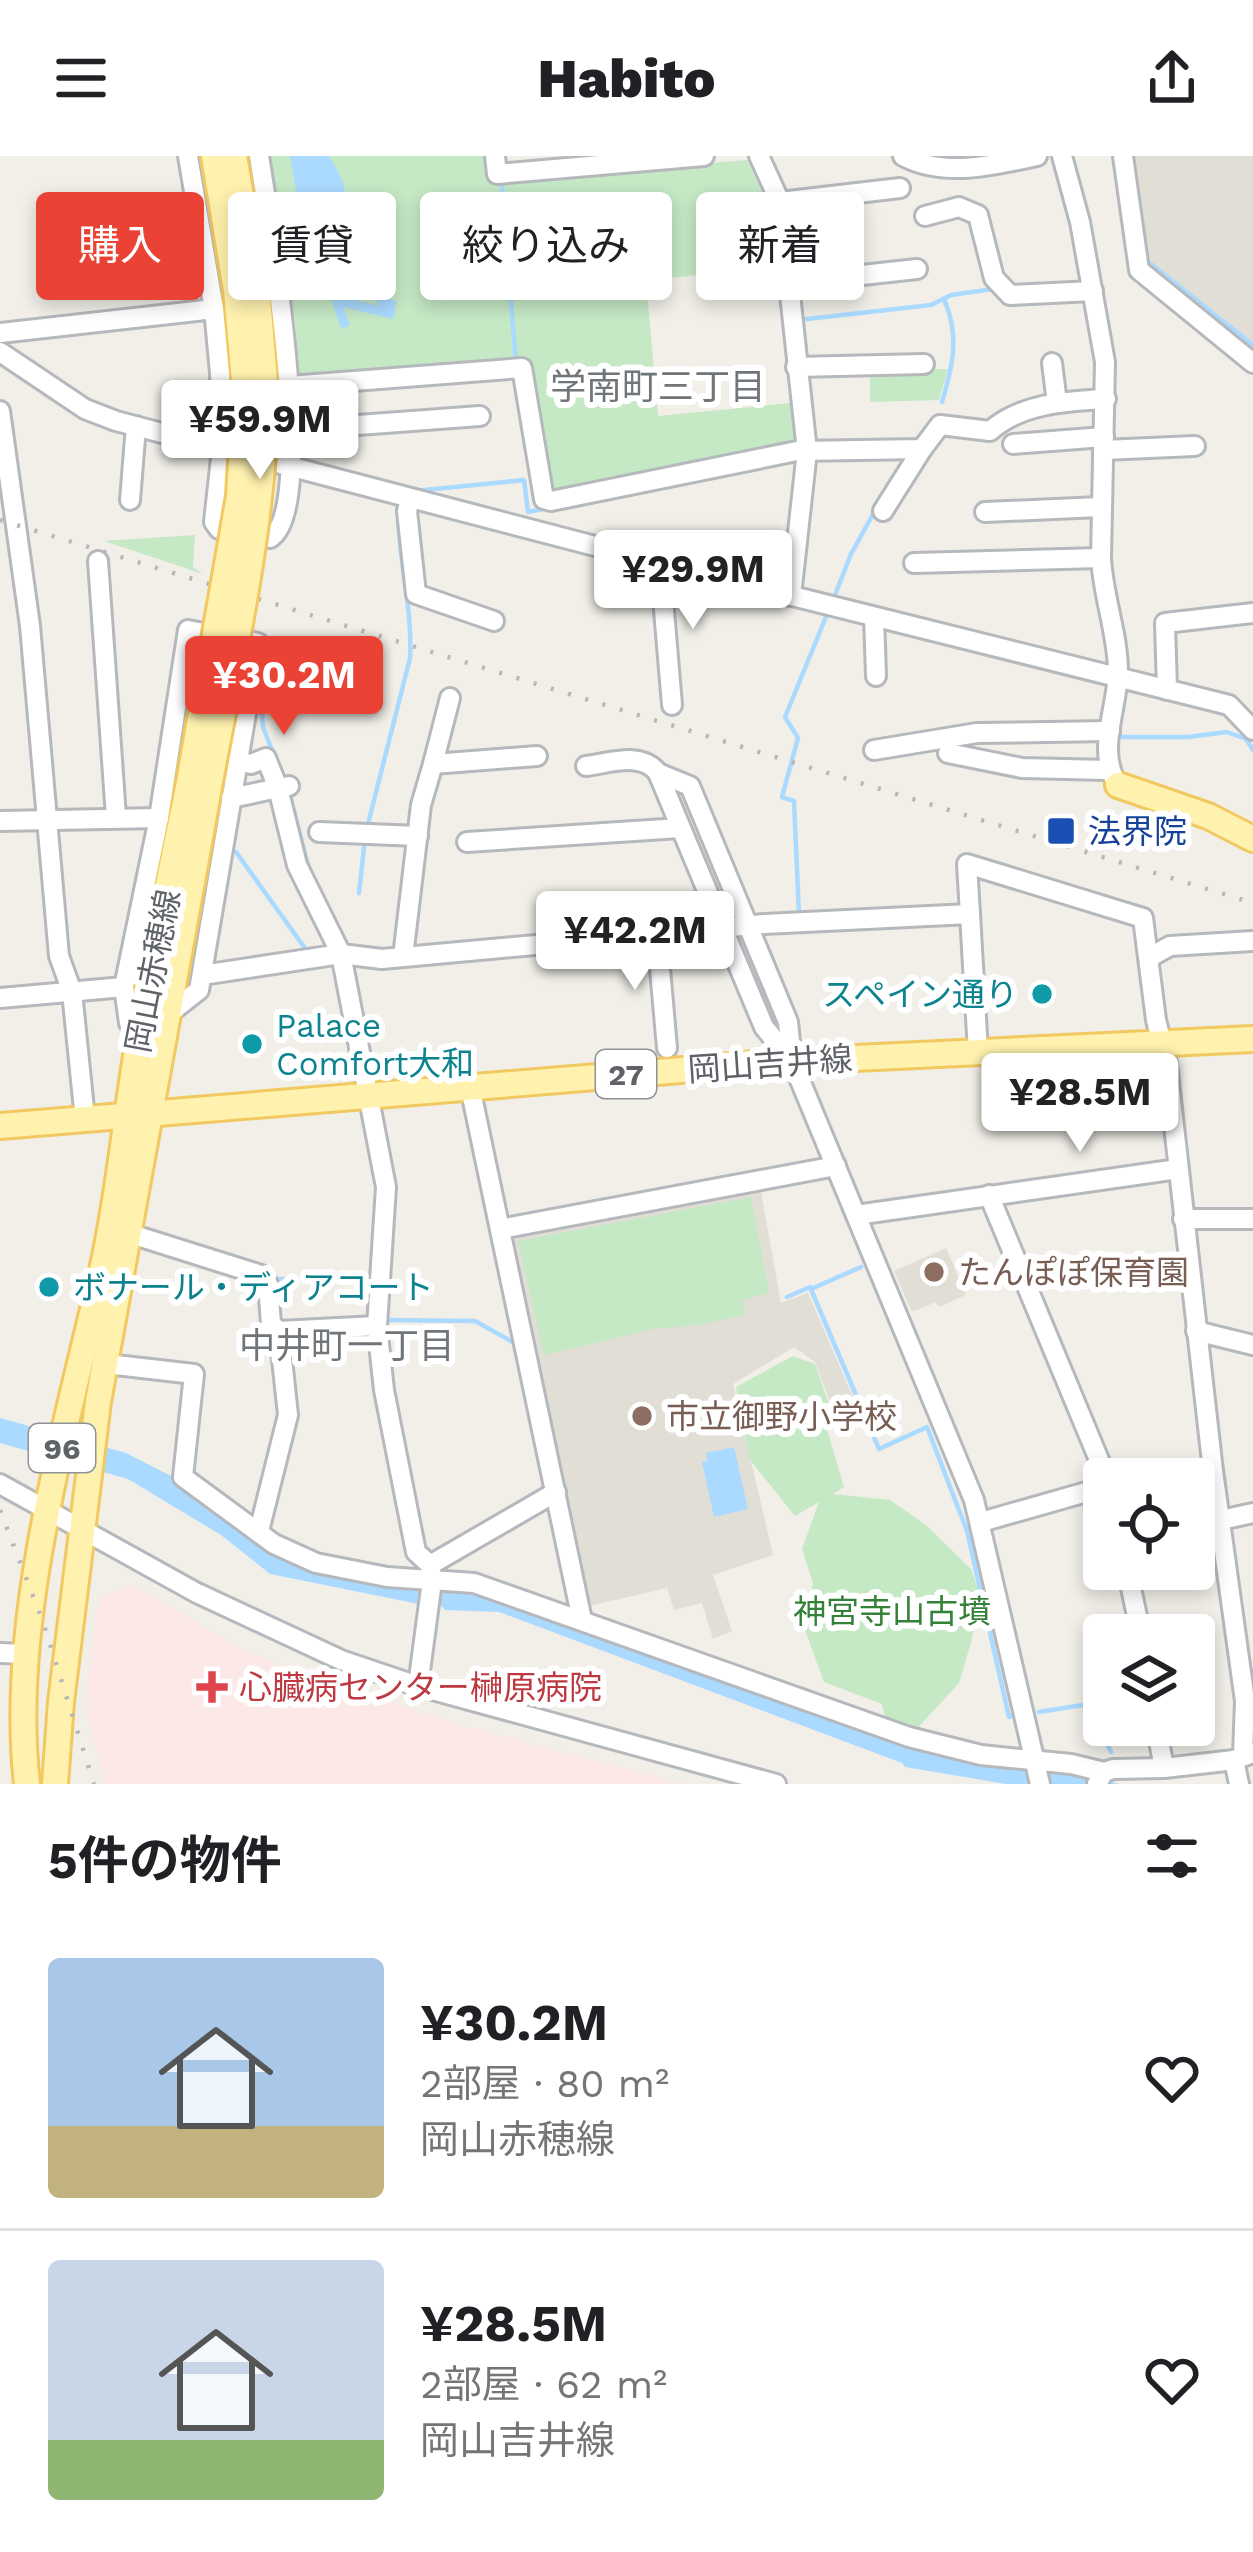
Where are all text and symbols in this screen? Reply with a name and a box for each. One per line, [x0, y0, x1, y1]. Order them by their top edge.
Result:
icon: menu [48, 45, 114, 111]
icon: share [1139, 45, 1205, 111]
text: Habito [538, 47, 715, 110]
chip: 購入 [36, 192, 204, 300]
chip: 賃貸 [228, 192, 396, 300]
chip: 絞り込み [420, 192, 672, 300]
chip: 新着 [696, 192, 864, 300]
district label: 学南町三丁目 [550, 366, 766, 408]
pin: ¥59.9M [162, 380, 358, 482]
text: ¥59.9M [188, 396, 332, 441]
pin: ¥29.9M [595, 530, 791, 632]
text: ¥29.9M [621, 546, 765, 591]
pin: ¥30.2M [186, 636, 382, 738]
text: ¥30.2M [212, 652, 356, 697]
place label: 法界院 [1088, 812, 1187, 851]
marker: 法界院 [1045, 815, 1077, 847]
street label: 岡山赤穂線 [118, 886, 188, 1056]
pin: ¥42.2M [537, 891, 733, 993]
text: ¥42.2M [563, 907, 707, 952]
place label: スペイン通り [822, 975, 1018, 1014]
marker: スペイン通り [1029, 981, 1055, 1007]
place label: Palace Comfort大和 [276, 1006, 474, 1083]
marker: Palace Comfort大和 [239, 1031, 265, 1057]
street label: 岡山吉井線 [686, 1039, 854, 1089]
road number: 27 [596, 1050, 656, 1098]
pin: ¥28.5M [982, 1053, 1178, 1155]
text: ¥28.5M [1008, 1069, 1152, 1114]
place label: たんぽぽ保育園 [958, 1253, 1189, 1292]
marker: たんぽぽ保育園 [921, 1259, 947, 1285]
place label: ボナール・ディアコート [73, 1268, 434, 1307]
marker: ボナール・ディアコート [36, 1274, 62, 1300]
district label: 中井町一丁目 [239, 1325, 455, 1367]
place label: 市立御野小学校 [666, 1397, 897, 1436]
marker: 市立御野小学校 [629, 1403, 655, 1429]
road number: 96 [29, 1424, 95, 1472]
map controls [1083, 1458, 1215, 1746]
button: locate [1083, 1458, 1215, 1590]
park label: 神宮寺山古墳 [793, 1592, 991, 1631]
button: layers [1083, 1614, 1215, 1746]
place label: 心臓病センター榊原病院 [239, 1668, 602, 1707]
marker: 心臓病センター榊原病院 [196, 1671, 228, 1703]
icon: filters [1139, 1823, 1205, 1889]
text: 5件の物件 [48, 1831, 282, 1890]
text: ¥30.2M [420, 1993, 608, 2052]
icon: home [144, 2006, 288, 2150]
icon: heart [1139, 2045, 1205, 2111]
text: 2部屋 · 80 m² [420, 2061, 669, 2106]
text: 岡山赤穂線 [420, 2117, 615, 2162]
text: ¥28.5M [420, 2294, 607, 2353]
icon: home [144, 2308, 288, 2452]
icon: heart [1139, 2347, 1205, 2413]
text: 2部屋 · 62 m² [420, 2362, 667, 2407]
text: 岡山吉井線 [420, 2418, 615, 2463]

